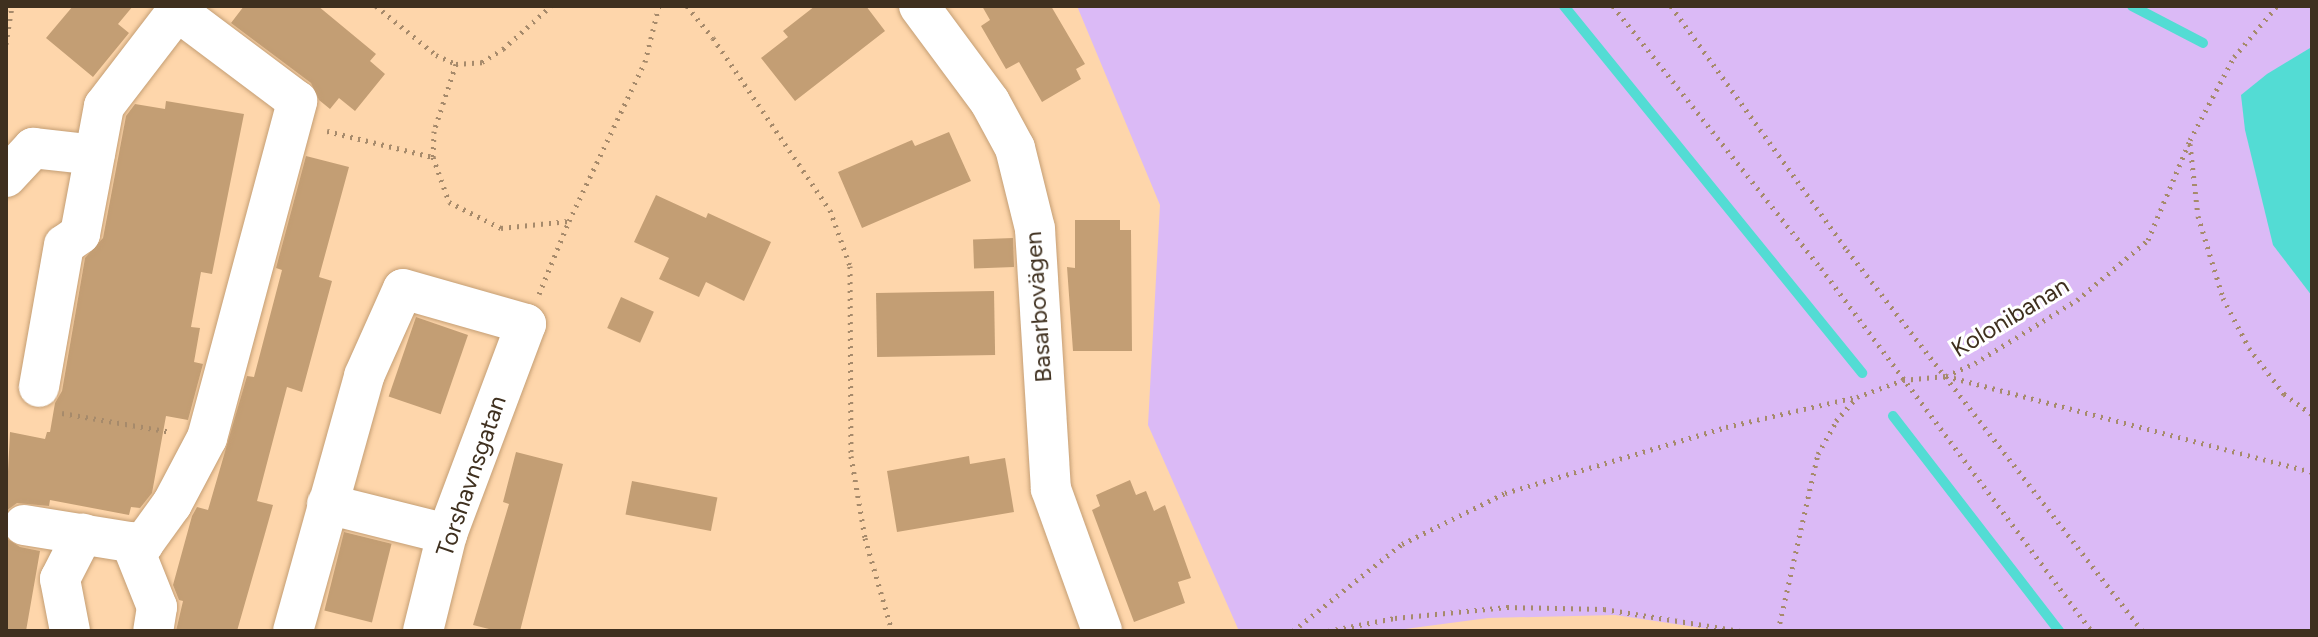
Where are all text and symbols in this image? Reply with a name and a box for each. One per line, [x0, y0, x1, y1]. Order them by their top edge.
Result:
street label: Basarbovägen [1018, 230, 1058, 384]
street label: Kolonibanan [1946, 271, 2074, 363]
street label: Torshavnsgatan [430, 392, 512, 560]

